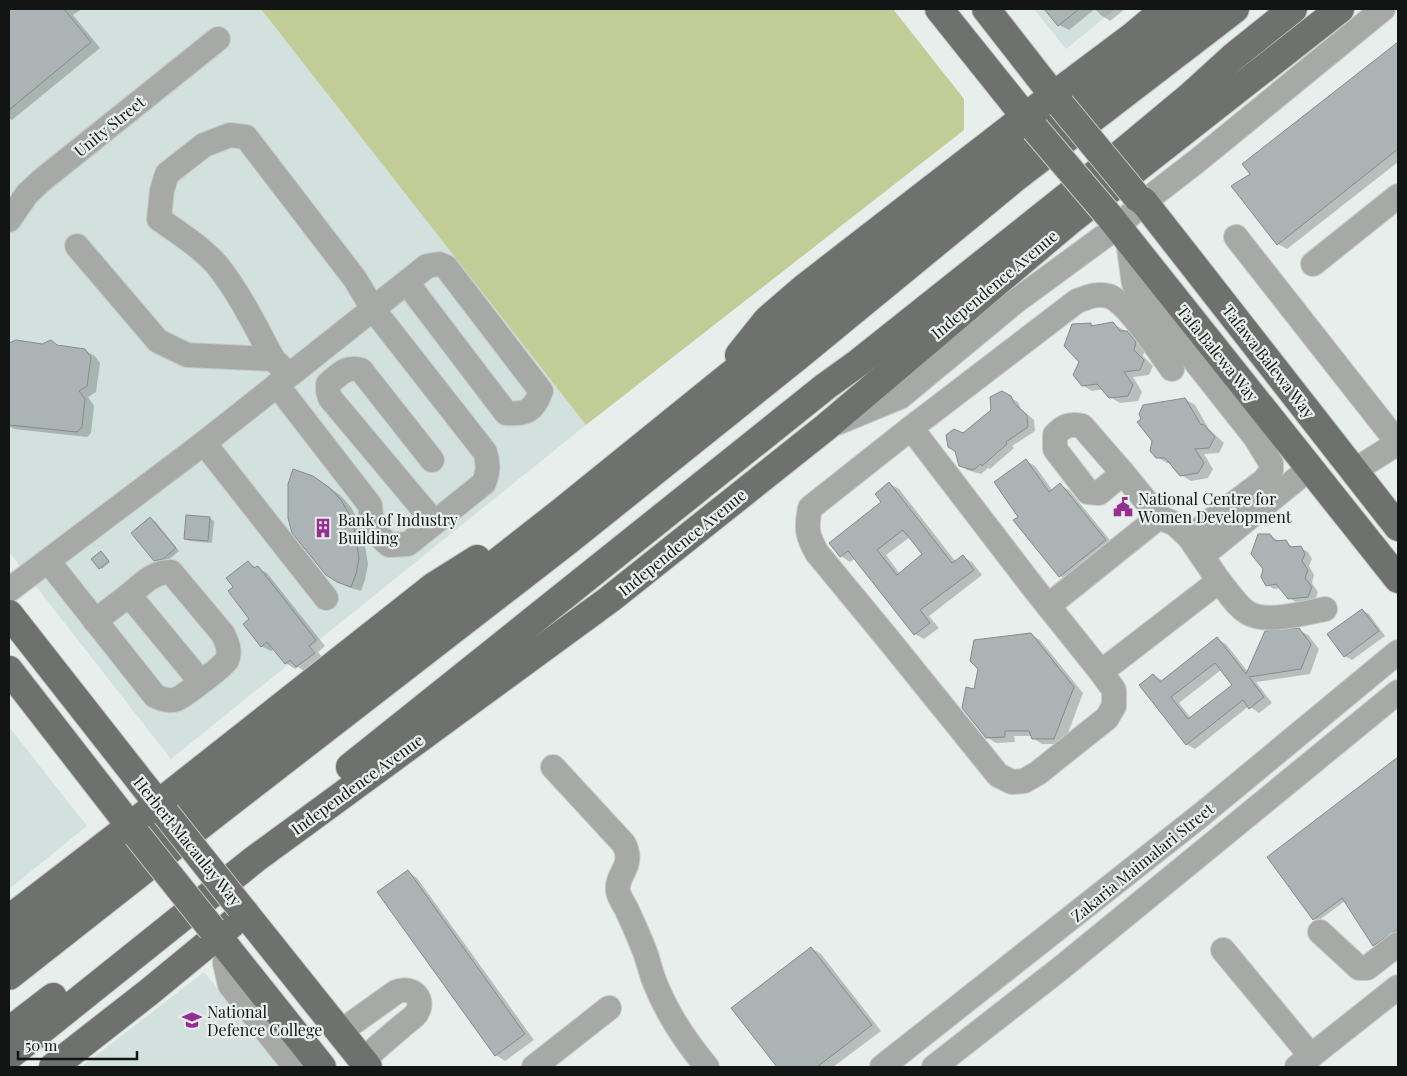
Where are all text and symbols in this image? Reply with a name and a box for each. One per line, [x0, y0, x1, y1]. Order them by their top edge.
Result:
street label: Unity Street [69, 91, 149, 161]
street label: Independence Avenue [927, 225, 1061, 343]
street label: Tafa Balewa Way [1173, 300, 1263, 406]
street label: Tafawa Balewa Way [1218, 300, 1320, 422]
street label: Independence Avenue [614, 484, 750, 600]
place label: National Centre for Women Development [1137, 488, 1292, 527]
public building icon: National Centre for Women Development [1112, 496, 1134, 518]
place label: Bank of Industry Building [338, 509, 458, 548]
building icon: Bank of Industry Building [312, 517, 334, 539]
street label: Independence Avenue [287, 729, 427, 839]
street label: Herbert Macaulay Way [129, 772, 247, 910]
street label: Zakaria Maimalari Street [1066, 798, 1218, 926]
place label: National Defence College [207, 1001, 322, 1040]
school or university icon: National Defence College [181, 1009, 203, 1031]
scale bar [18, 1028, 136, 1060]
text: 50 m [25, 1035, 58, 1055]

